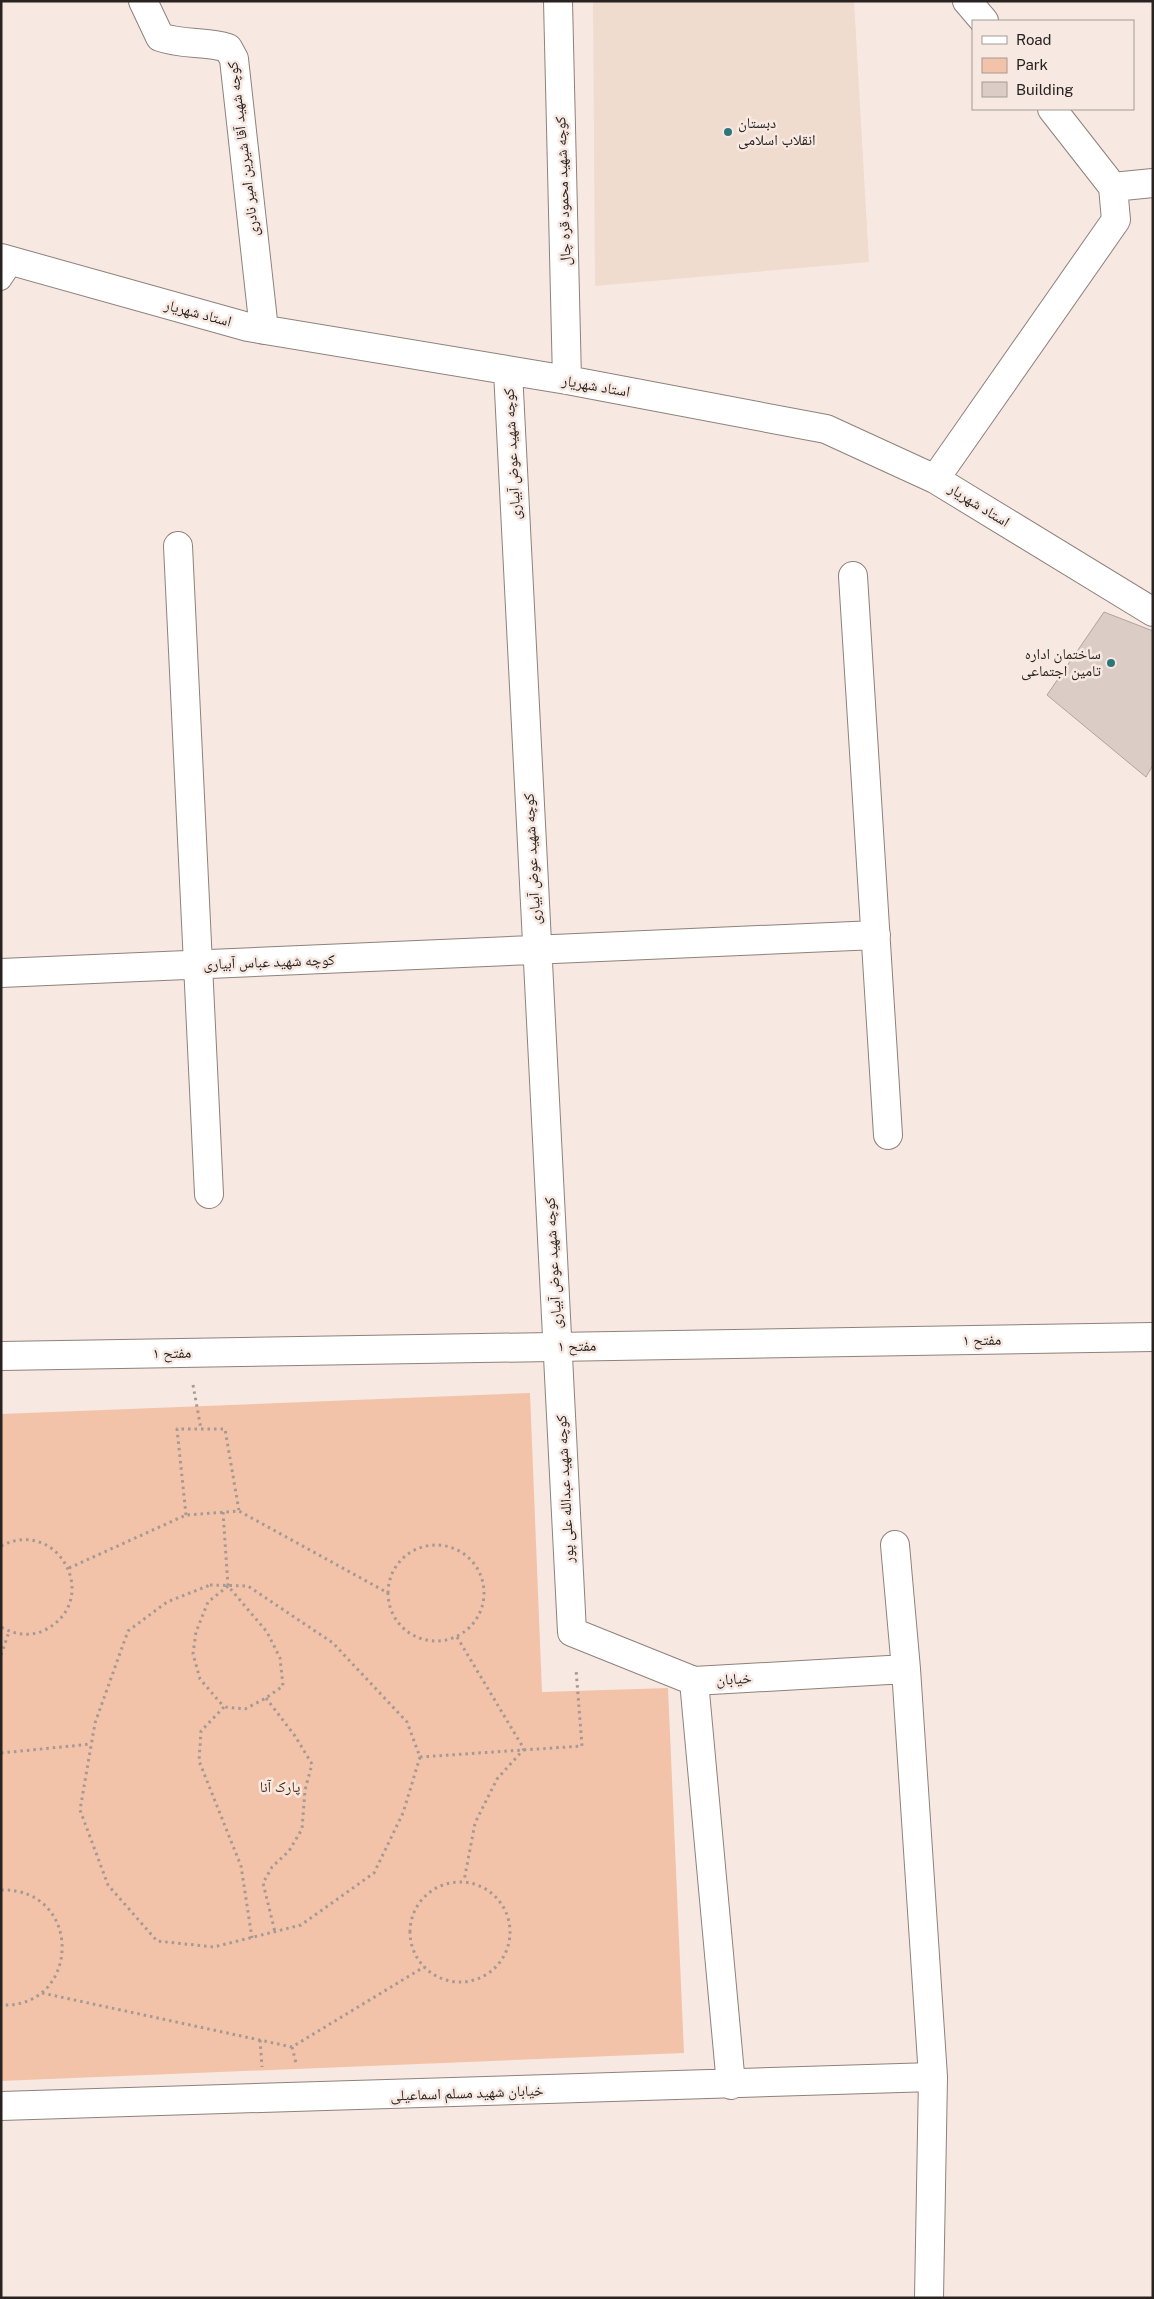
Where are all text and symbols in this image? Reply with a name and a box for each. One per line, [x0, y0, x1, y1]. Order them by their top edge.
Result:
legend [972, 20, 1134, 110]
text: Road [1016, 31, 1052, 48]
text: Park [1016, 56, 1048, 73]
street label: کوچه شهید آقا شیرین امیر نادری [223, 60, 264, 237]
text: Building [1016, 81, 1074, 98]
place label: دبستان انقلاب اسلامی [738, 114, 816, 150]
street label: کوچه شهید محمود قره چال [551, 116, 576, 266]
marker: دبستان انقلاب اسلامی [722, 126, 734, 138]
street label: استاد شهریار [161, 295, 234, 331]
street label: استاد شهریار [560, 371, 631, 401]
street label: کوچه شهید عوض آبیاری [500, 388, 525, 520]
street label: استاد شهریار [944, 479, 1013, 531]
place label: ساختمان اداره تامین اجتماعی [1021, 645, 1102, 681]
marker: ساختمان اداره تامین اجتماعی [1105, 657, 1117, 669]
street label: کوچه شهید عوض آبیاری [520, 793, 545, 925]
street label: کوچه شهید عباس آبیاری [203, 951, 335, 974]
street label: کوچه شهید عوض آبیاری [541, 1197, 566, 1329]
street label: مفتح ۱ [963, 1331, 1002, 1350]
street label: مفتح ۱ [558, 1337, 597, 1356]
street label: مفتح ۱ [153, 1344, 192, 1363]
street label: کوچه شهید عبدالله علی پور [552, 1415, 579, 1564]
street label: خیابان [716, 1669, 753, 1690]
park label: پارک آنا [260, 1778, 300, 1796]
street label: خیابان شهید مسلم اسماعیلی [390, 2081, 544, 2106]

